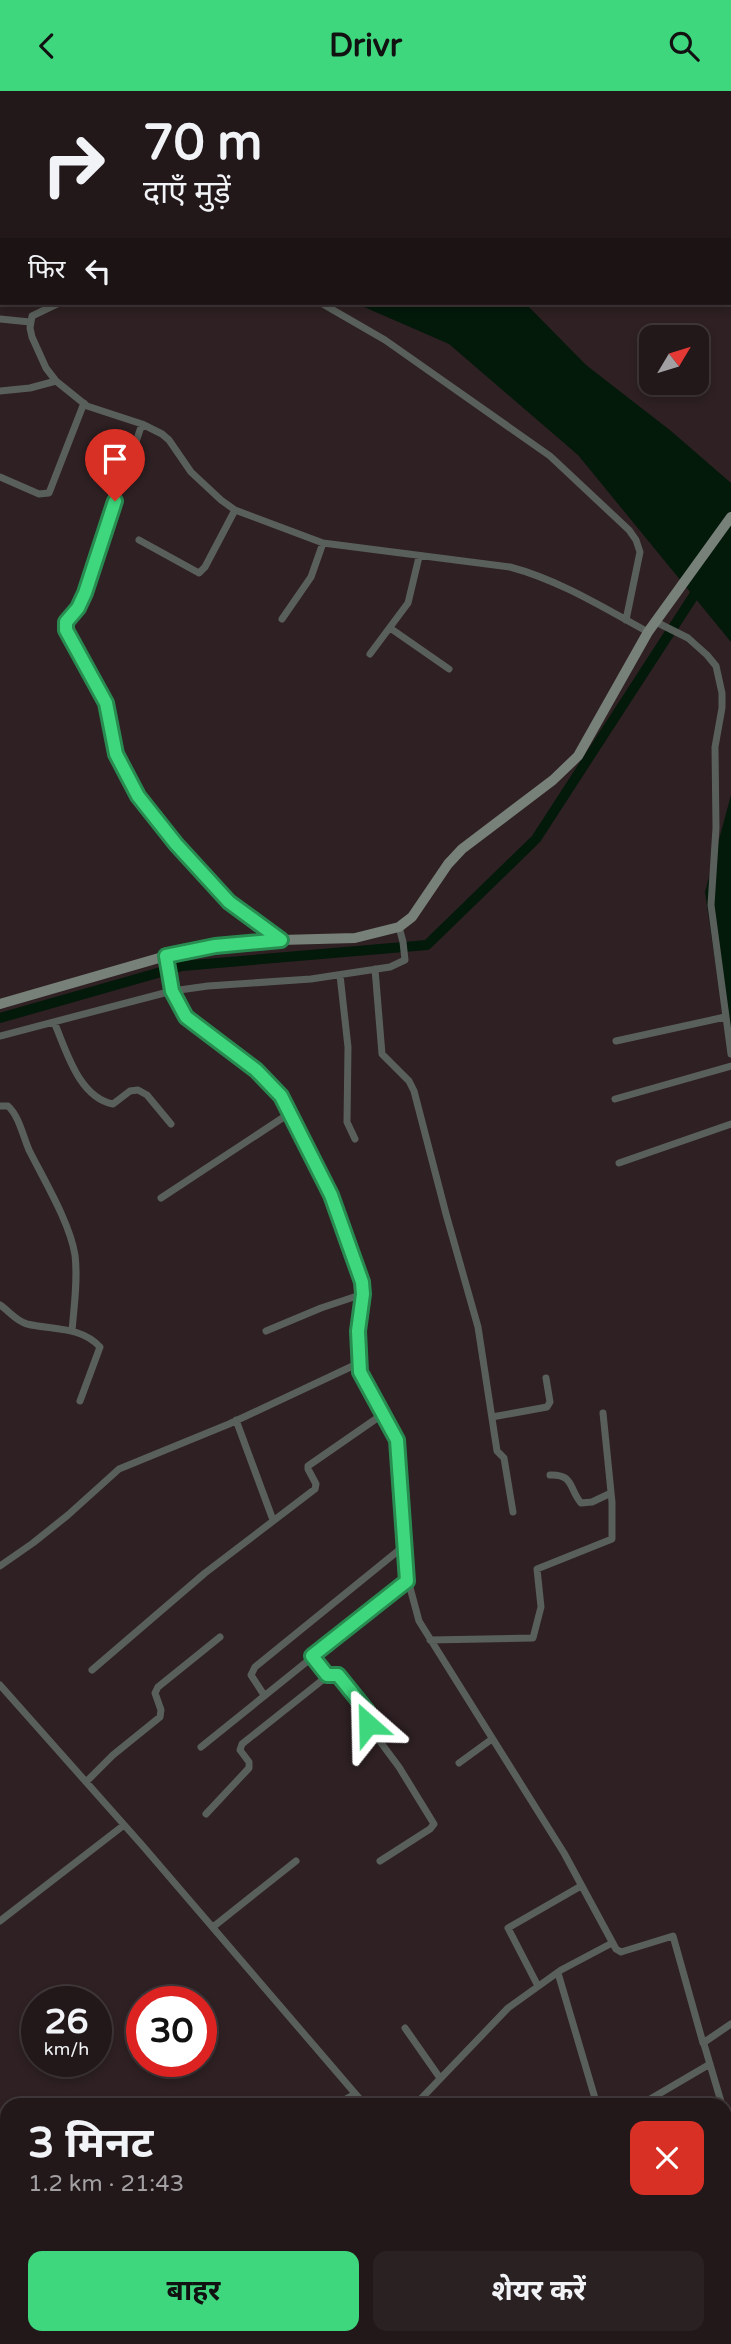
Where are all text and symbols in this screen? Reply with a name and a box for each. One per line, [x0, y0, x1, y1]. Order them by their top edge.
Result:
icon: back [28, 27, 66, 65]
text: Drivr [329, 27, 402, 65]
icon: search [665, 27, 703, 65]
text: 70 m [143, 114, 262, 173]
icon: right [28, 119, 119, 210]
text: दाएँ मुड़ें [143, 174, 231, 212]
icon: left [79, 252, 117, 290]
text: फिर [28, 254, 65, 285]
north arrow [639, 325, 709, 395]
map controls [639, 325, 709, 395]
pin [85, 429, 145, 501]
icon: arrive [96, 440, 134, 478]
position arrow [331, 1687, 405, 1761]
speed limit sign: 30 [126, 1986, 217, 2077]
text: 26 [45, 2001, 88, 2043]
text: km/h [44, 2038, 89, 2060]
text: 3 मिनट [28, 2118, 153, 2169]
button: close [630, 2121, 704, 2195]
text: 1.2 km · 21:43 [28, 2170, 184, 2198]
button: बाहर [28, 2251, 359, 2331]
button: शेयर करें [373, 2251, 704, 2331]

